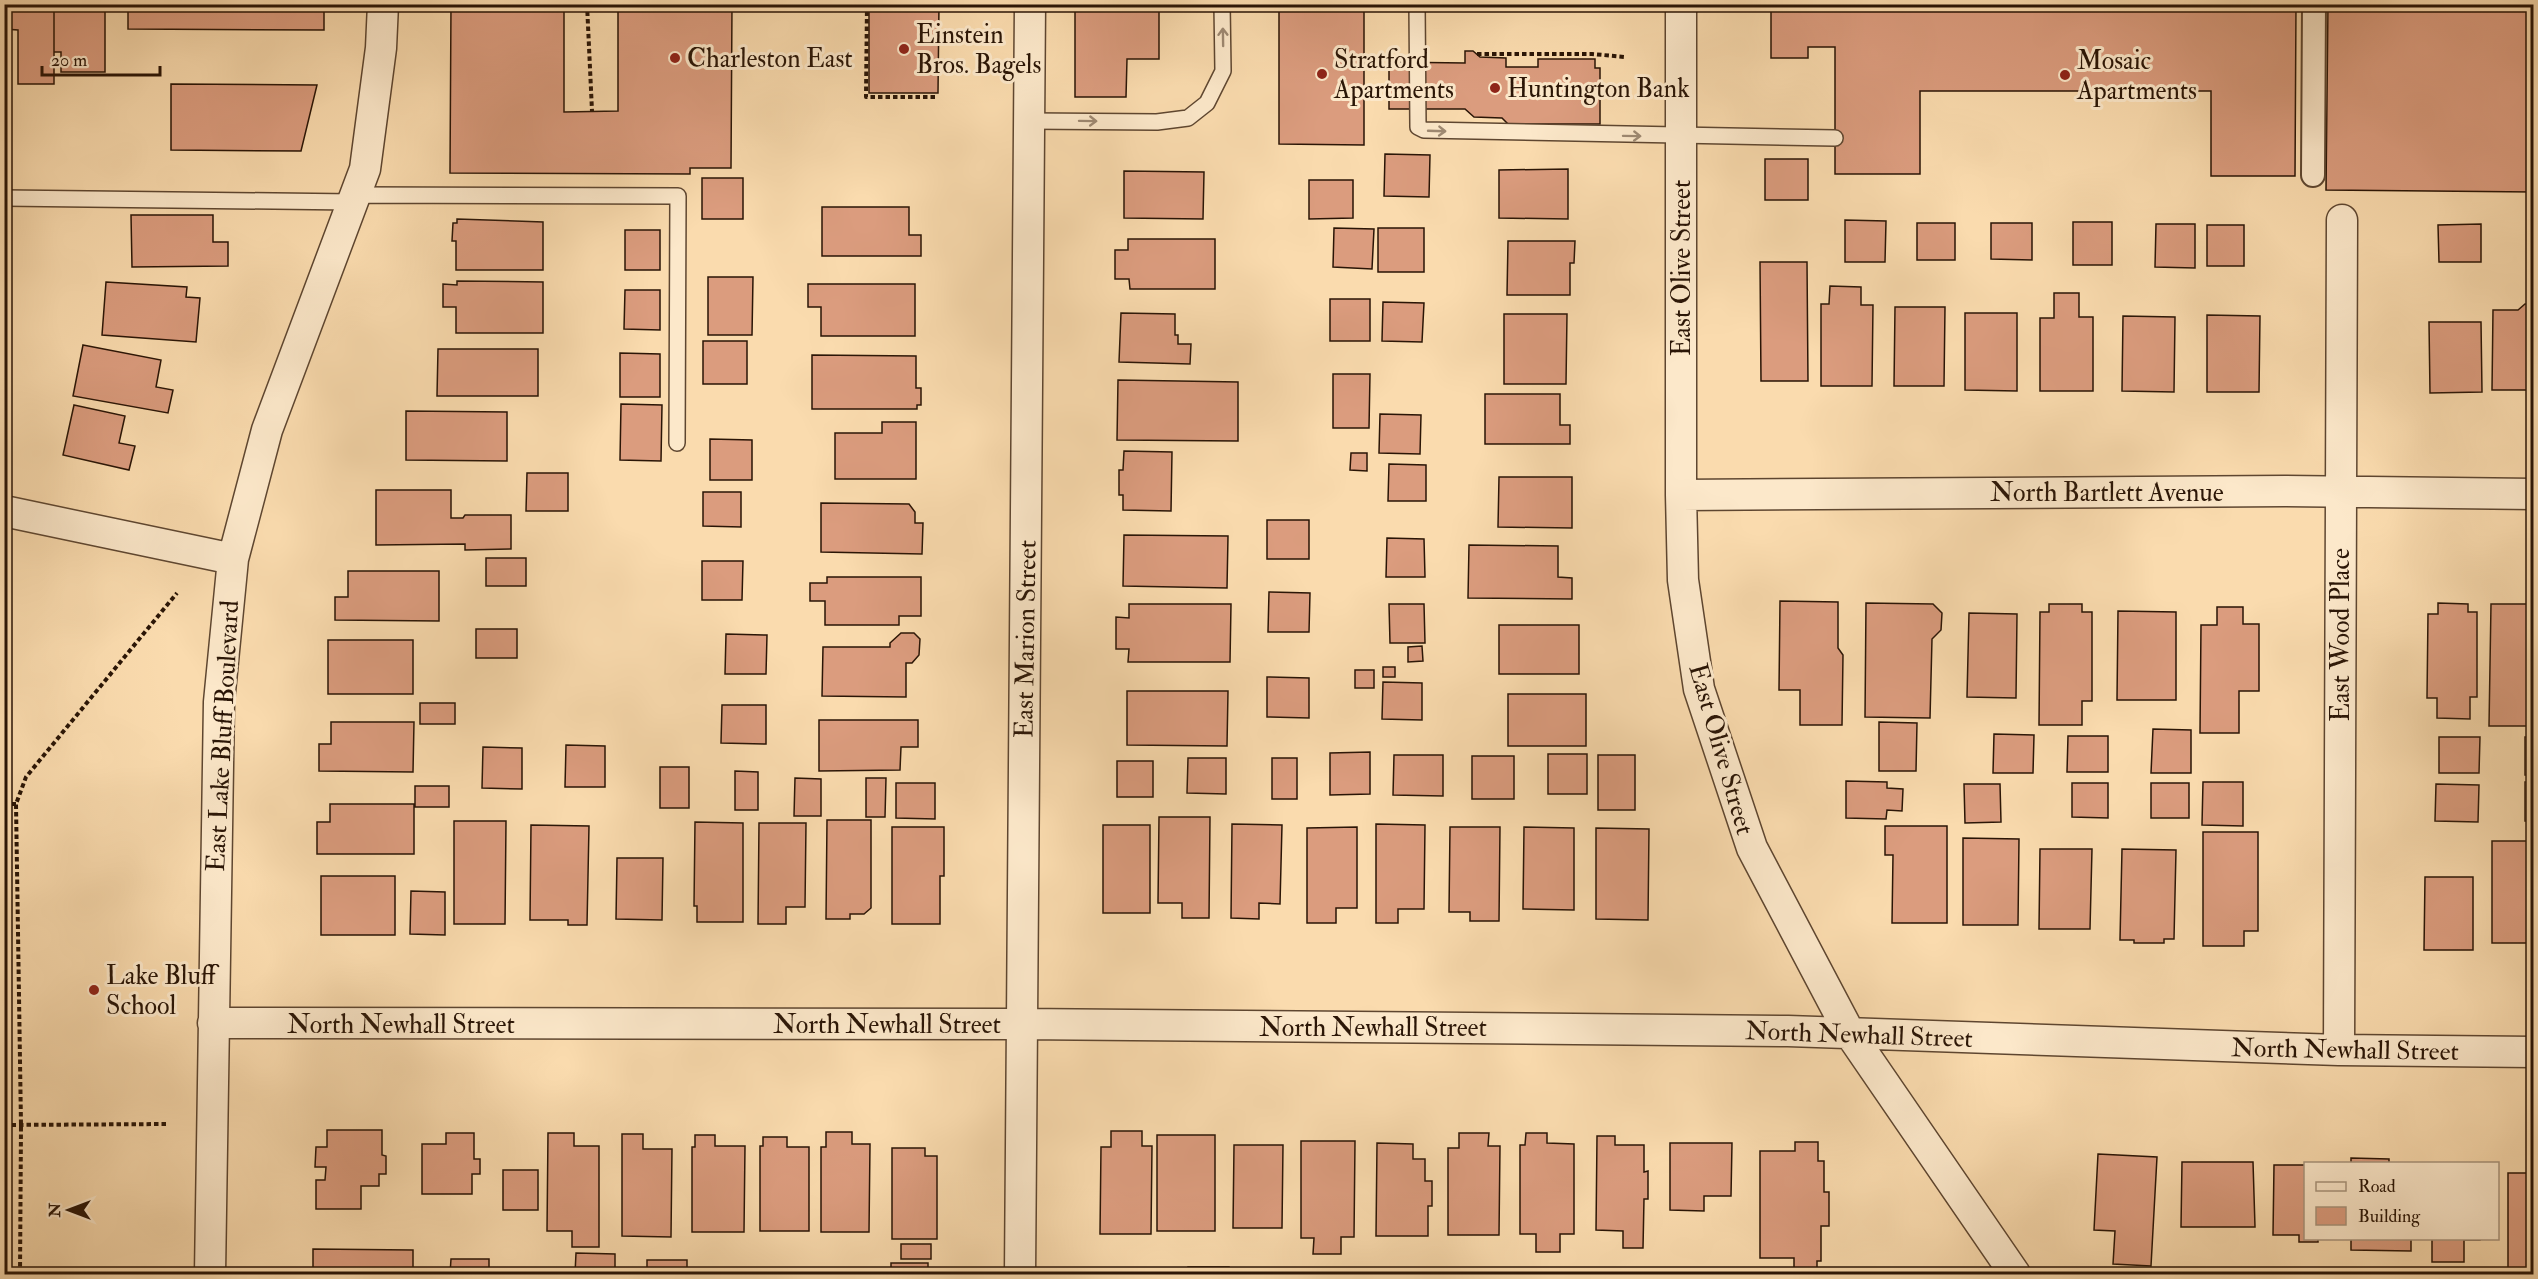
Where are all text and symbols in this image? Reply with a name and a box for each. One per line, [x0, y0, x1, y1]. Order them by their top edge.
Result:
place label: Einstein Bros. Bagels [916, 19, 1042, 81]
one-way arrow [1217, 27, 1228, 47]
scale bar [42, 39, 160, 77]
marker: Einstein Bros. Bagels [897, 42, 911, 56]
place label: Charleston East [687, 43, 853, 75]
place label: Stratford Apartments [1333, 44, 1454, 107]
place label: Mosaic Apartments [2076, 45, 2197, 108]
text: 20 m [51, 49, 87, 72]
marker: Charleston East [668, 51, 682, 65]
marker: Stratford Apartments [1315, 67, 1329, 81]
marker: Mosaic Apartments [2058, 68, 2072, 82]
place label: Huntington Bank [1507, 73, 1690, 105]
marker: Huntington Bank [1488, 81, 1502, 95]
one-way arrow [1077, 115, 1097, 127]
one-way arrow [1426, 125, 1446, 136]
one-way arrow [1621, 130, 1641, 141]
street label: East Olive Street [1666, 180, 1698, 356]
street label: North Bartlett Avenue [1990, 477, 2224, 509]
street label: East Marion Street [1008, 540, 1044, 739]
street label: East Wood Place [2325, 548, 2357, 722]
street label: East Lake Bluff Boulevard [200, 599, 246, 873]
street label: East Olive Street [1681, 660, 1761, 839]
place label: Lake Bluff School [106, 960, 220, 1022]
marker: Lake Bluff School [87, 983, 101, 997]
street label: North Newhall Street [287, 1009, 515, 1041]
street label: North Newhall Street [773, 1009, 1001, 1041]
street label: North Newhall Street [1259, 1012, 1487, 1044]
street label: North Newhall Street [1745, 1015, 1973, 1055]
street label: North Newhall Street [2231, 1032, 2459, 1068]
legend [2304, 1162, 2499, 1240]
text: Road [2358, 1175, 2396, 1198]
north arrow [39, 1180, 99, 1240]
text: N [45, 1202, 65, 1218]
text: Building [2358, 1205, 2421, 1228]

